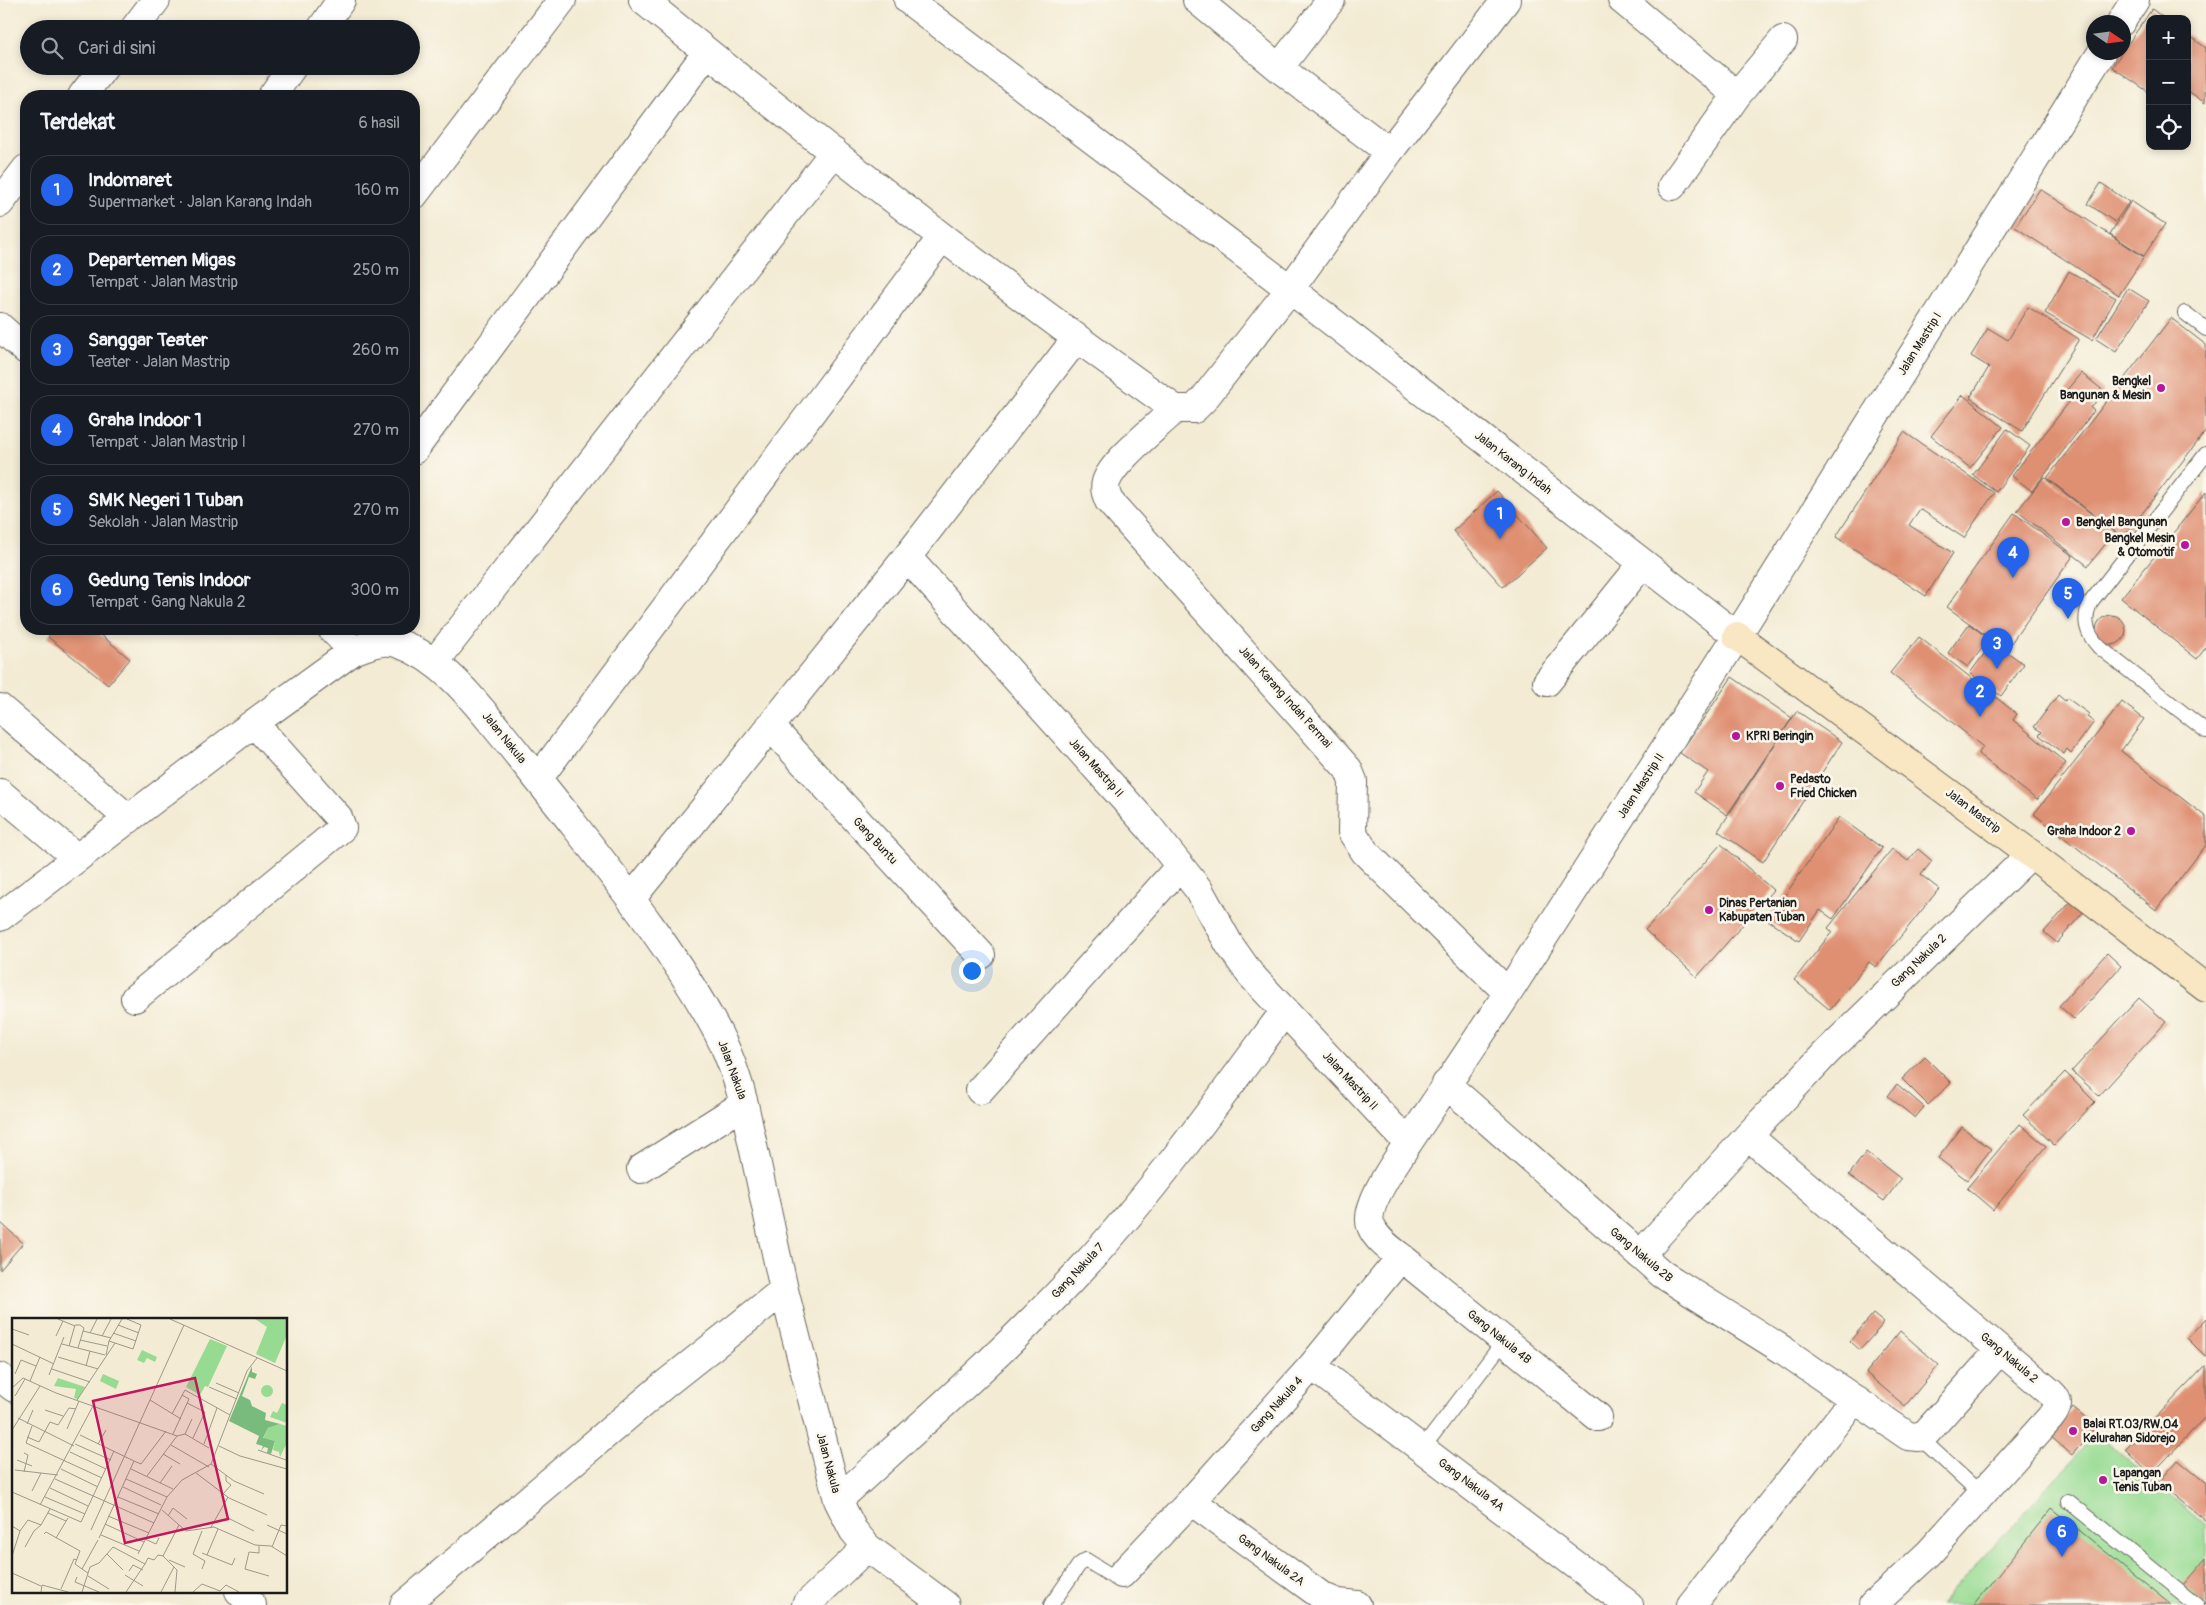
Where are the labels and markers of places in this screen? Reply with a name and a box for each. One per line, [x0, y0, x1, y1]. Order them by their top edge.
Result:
place label: Bengkel Bangunan & Mesin [2060, 374, 2151, 403]
marker: Bengkel Bangunan & Mesin [2155, 382, 2167, 394]
pin: 1 [1484, 498, 1516, 539]
place label: Bengkel Bangunan [2076, 515, 2168, 530]
marker: Bengkel Bangunan [2060, 516, 2072, 528]
place label: Bengkel Mesin & Otomotif [2105, 531, 2175, 560]
pin: 4 [1997, 537, 2029, 578]
marker: Bengkel Mesin & Otomotif [2179, 539, 2191, 551]
pin: 5 [2052, 578, 2084, 619]
pin: 3 [1981, 628, 2013, 669]
pin: 2 [1964, 676, 1996, 717]
place label: KPRI Beringin [1746, 729, 1814, 744]
marker: KPRI Beringin [1730, 730, 1742, 742]
place label: Pedasto Fried Chicken [1790, 772, 1857, 801]
marker: Pedasto Fried Chicken [1774, 780, 1786, 792]
place label: Graha Indoor 2 [2047, 824, 2121, 839]
marker: Graha Indoor 2 [2125, 825, 2137, 837]
place label: Dinas Pertanian Kabupaten Tuban [1719, 896, 1805, 925]
marker: Dinas Pertanian Kabupaten Tuban [1703, 904, 1715, 916]
place label: Balai RT.03/RW.04 Kelurahan Sidorejo [2083, 1417, 2178, 1446]
marker: Balai RT.03/RW.04 Kelurahan Sidorejo [2067, 1425, 2079, 1437]
place label: Lapangan Tenis Tuban [2112, 1466, 2172, 1495]
marker: Lapangan Tenis Tuban [2097, 1474, 2109, 1486]
pin: 6 [2046, 1516, 2078, 1557]

